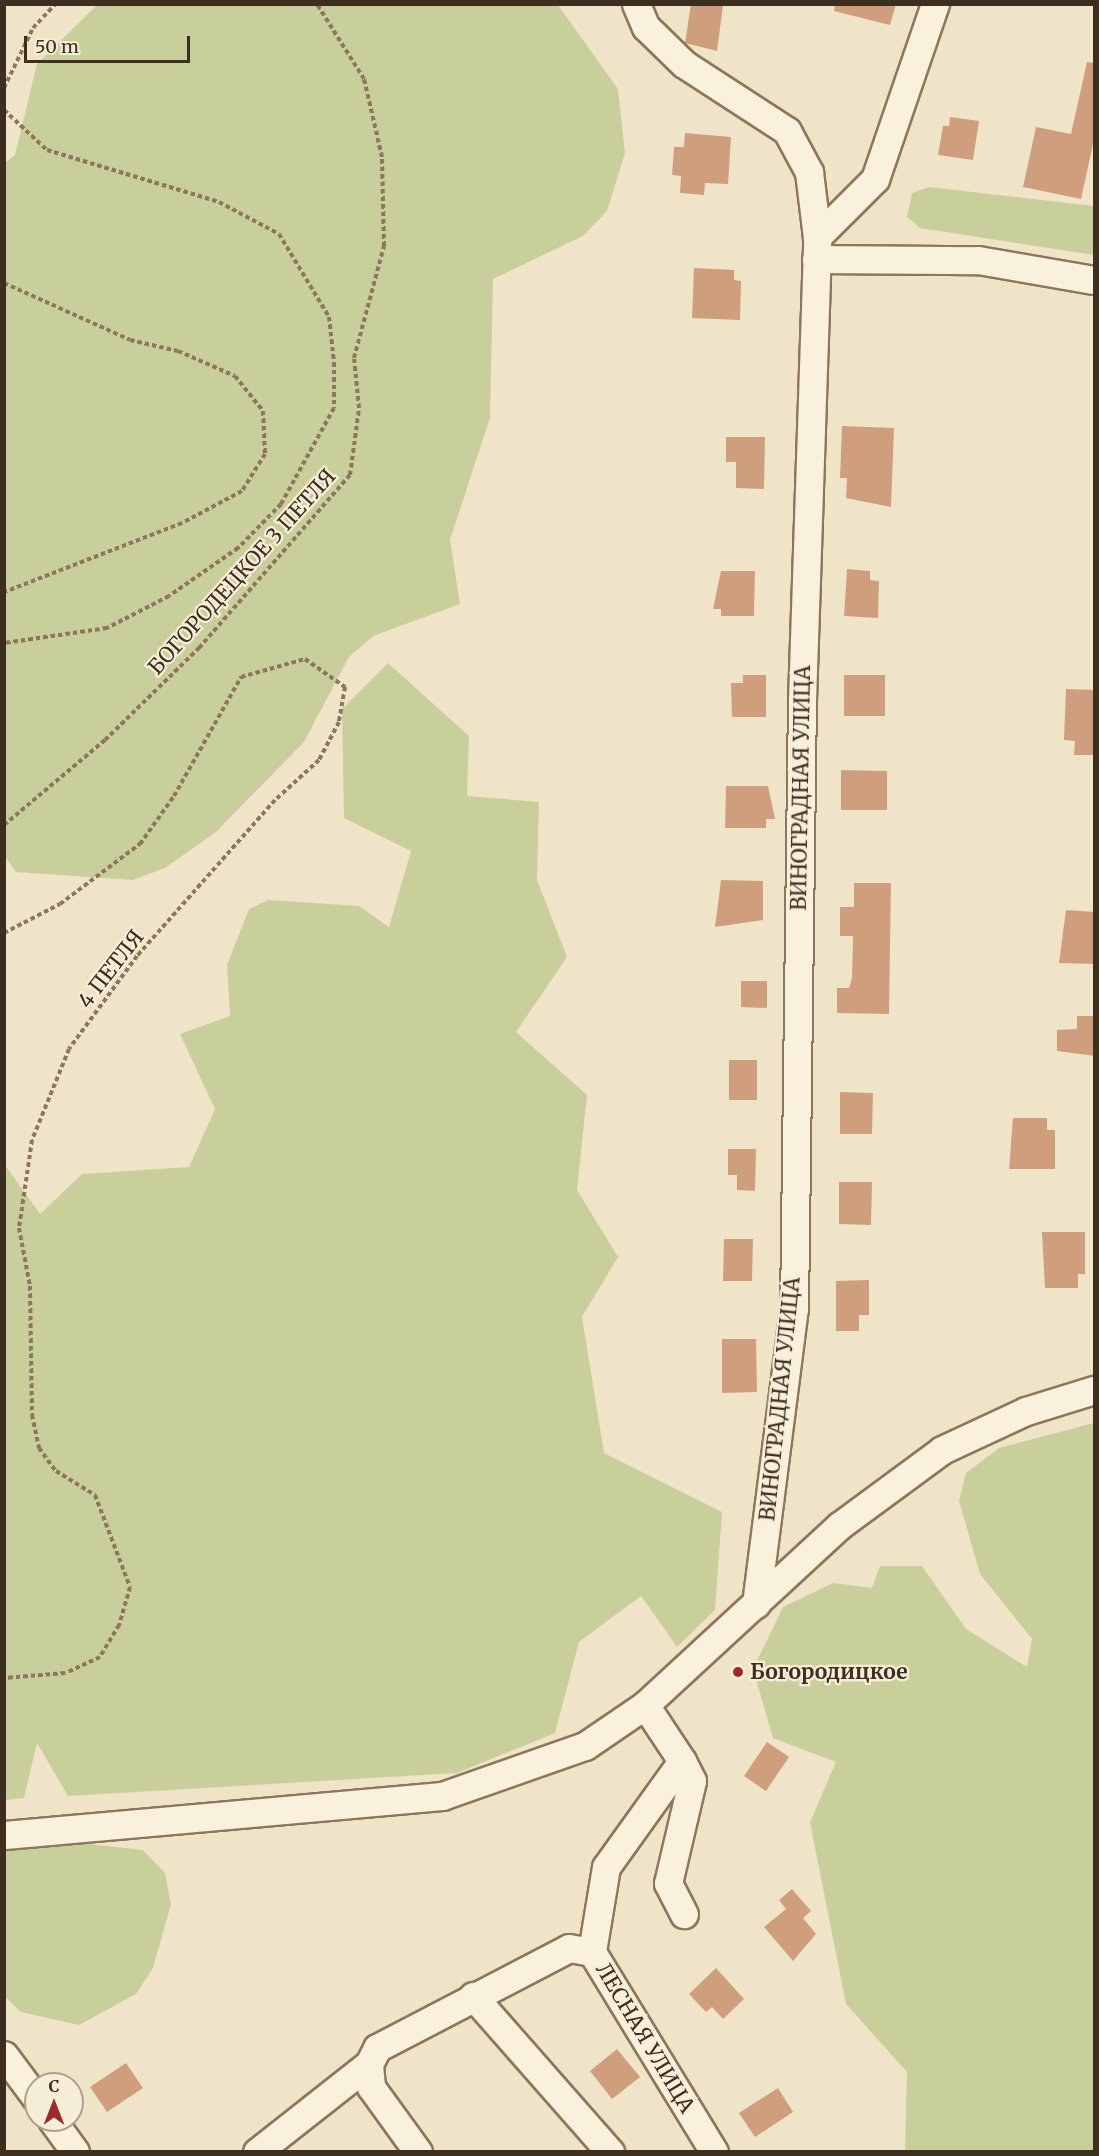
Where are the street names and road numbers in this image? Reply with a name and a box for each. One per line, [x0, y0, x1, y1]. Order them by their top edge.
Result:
street label: БОГОРОДЕЦКОЕ 3 ПЕТЛЯ [143, 464, 341, 680]
street label: ВИНОГРАДНАЯ УЛИЦА [786, 665, 816, 911]
street label: 4 ПЕТЛЯ [73, 925, 149, 1013]
street label: ВИНОГРАДНАЯ УЛИЦА [755, 1276, 805, 1522]
street label: ЛЕСНАЯ УЛИЦА [590, 1958, 700, 2118]

